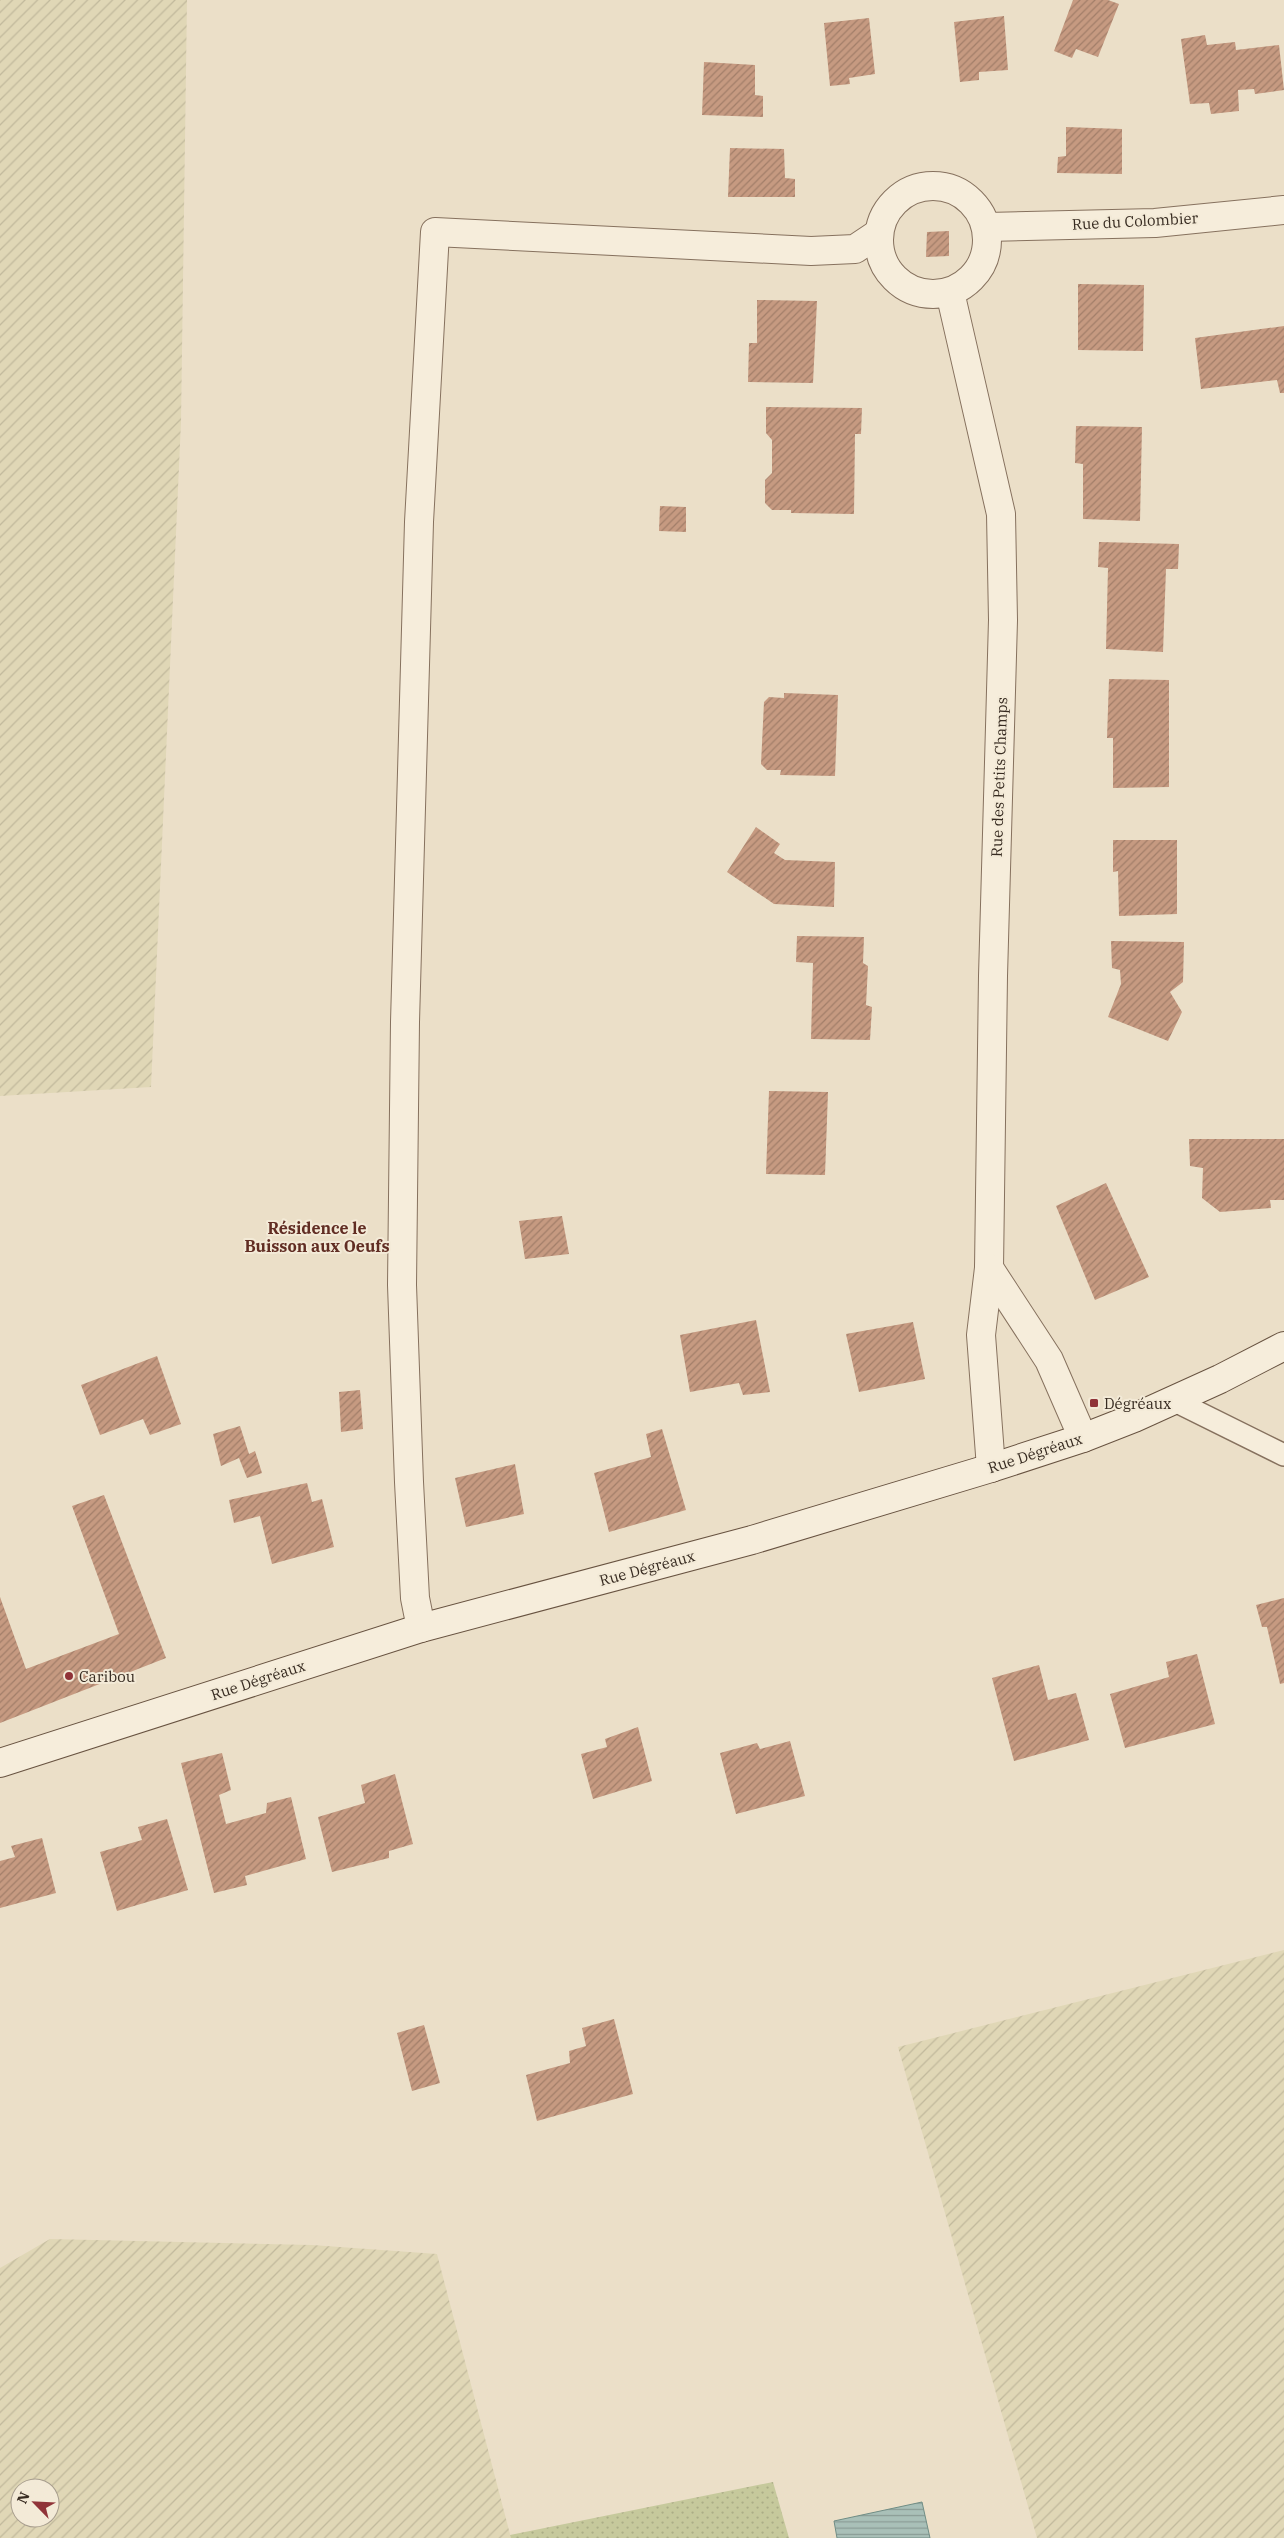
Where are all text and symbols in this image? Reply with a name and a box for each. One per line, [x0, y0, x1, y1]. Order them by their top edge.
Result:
street label: Rue du Colombier [1071, 208, 1199, 234]
street label: Rue des Petits Champs [987, 697, 1011, 857]
district label: Résidence le Buisson aux Oeufs [244, 1218, 390, 1256]
place label: Dégréaux [1104, 1394, 1171, 1413]
marker: Dégréaux [1088, 1397, 1100, 1409]
street label: Rue Dégréaux [985, 1429, 1085, 1477]
street label: Rue Dégréaux [597, 1546, 697, 1590]
street label: Rue Dégréaux [208, 1656, 308, 1704]
place label: Caribou [79, 1667, 135, 1686]
marker: Caribou [63, 1670, 75, 1682]
north arrow [10, 2478, 60, 2528]
text: N [13, 2489, 34, 2506]

